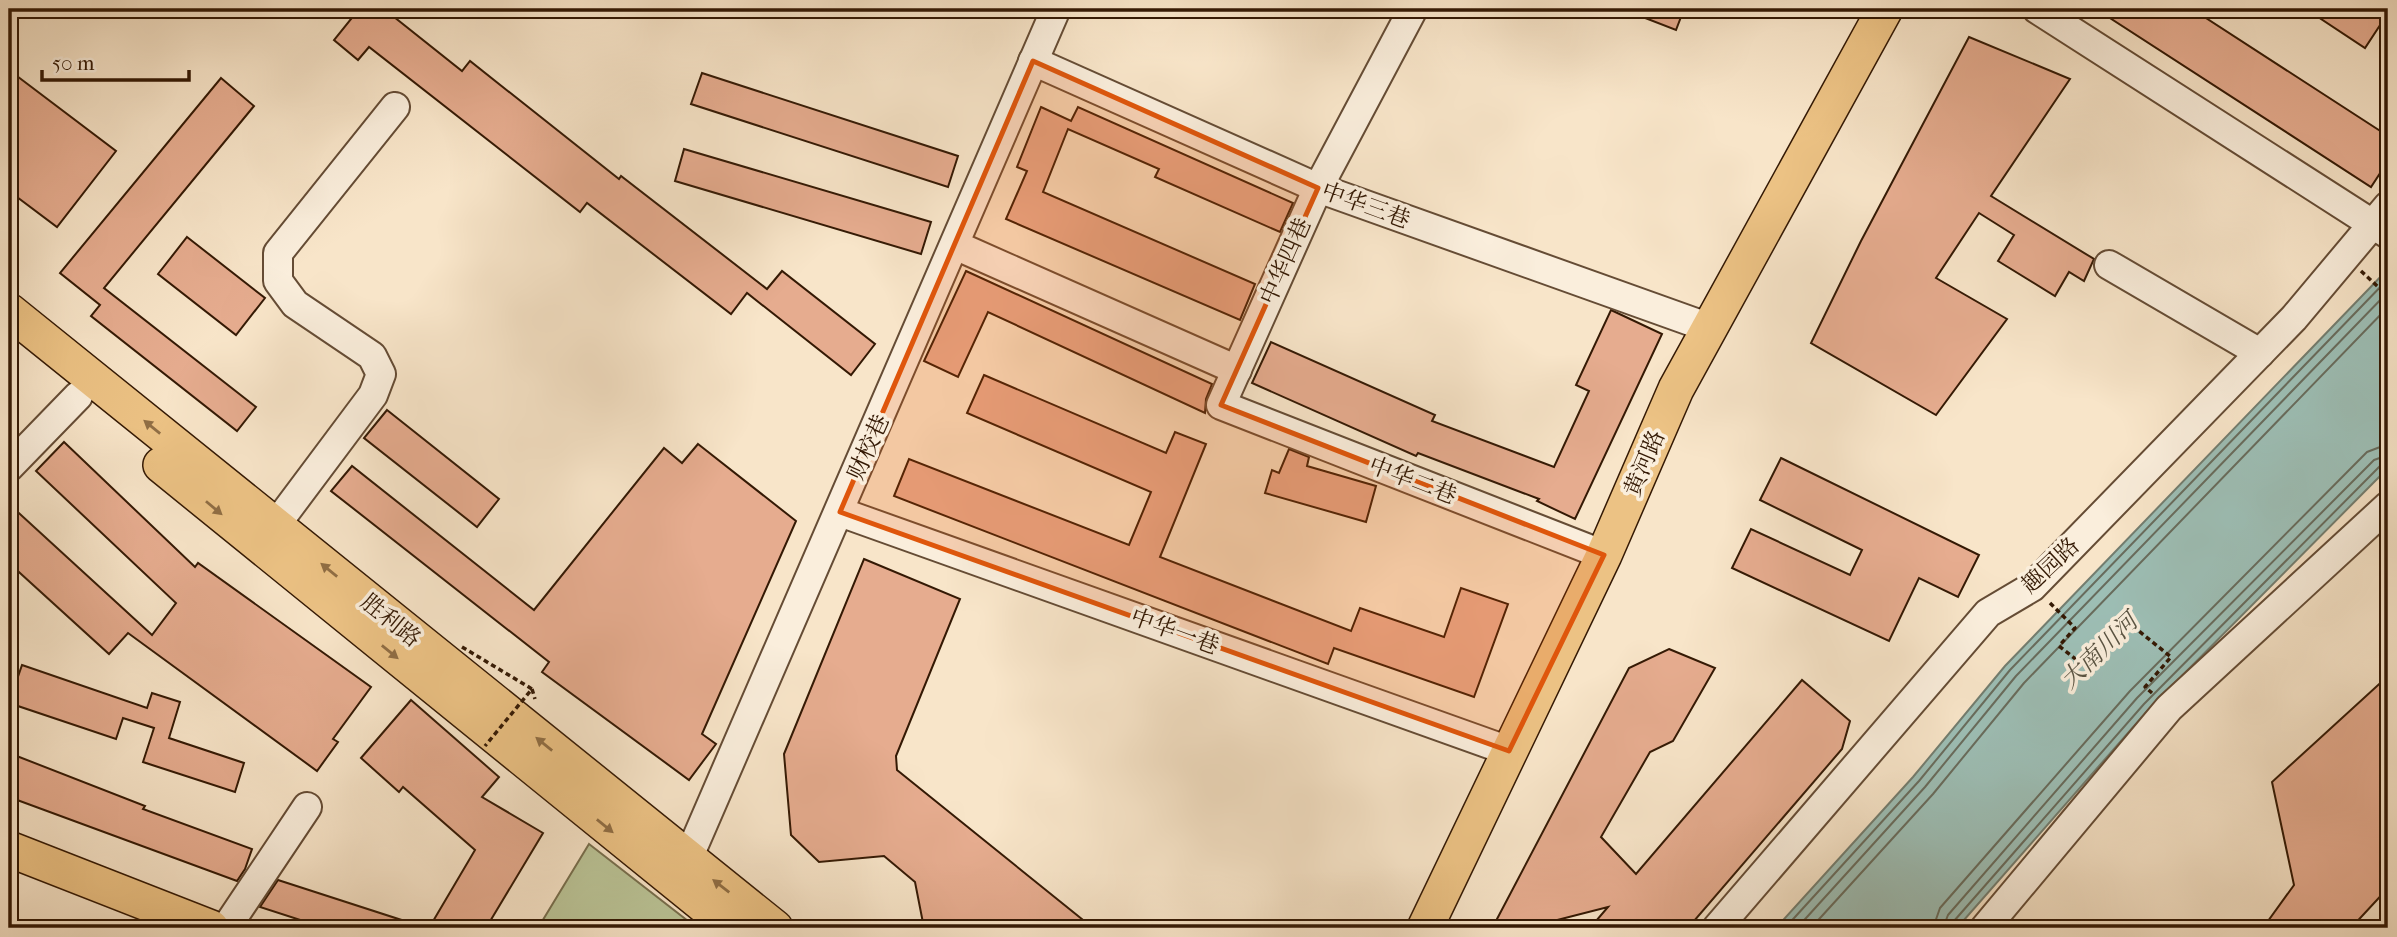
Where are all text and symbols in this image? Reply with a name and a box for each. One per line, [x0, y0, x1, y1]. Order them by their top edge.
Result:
scale bar [42, 38, 189, 82]
text: 50 m [52, 51, 95, 75]
street label: 中华三巷 [1318, 177, 1414, 234]
street label: 中华四巷 [1254, 214, 1316, 309]
street label: 财校巷 [842, 410, 895, 484]
one-way arrow [144, 419, 162, 434]
street label: 黄河路 [1619, 426, 1670, 500]
street label: 中华二巷 [1365, 451, 1461, 510]
one-way arrow [205, 500, 222, 515]
street label: 趣园路 [2016, 532, 2085, 599]
one-way arrow [320, 563, 337, 578]
street label: 胜利路 [355, 588, 426, 653]
street label: 中华一巷 [1127, 603, 1223, 660]
water label: 大南川河 [2055, 605, 2146, 694]
one-way arrow [381, 644, 398, 659]
one-way arrow [535, 737, 552, 752]
one-way arrow [596, 818, 613, 833]
one-way arrow [713, 879, 731, 894]

